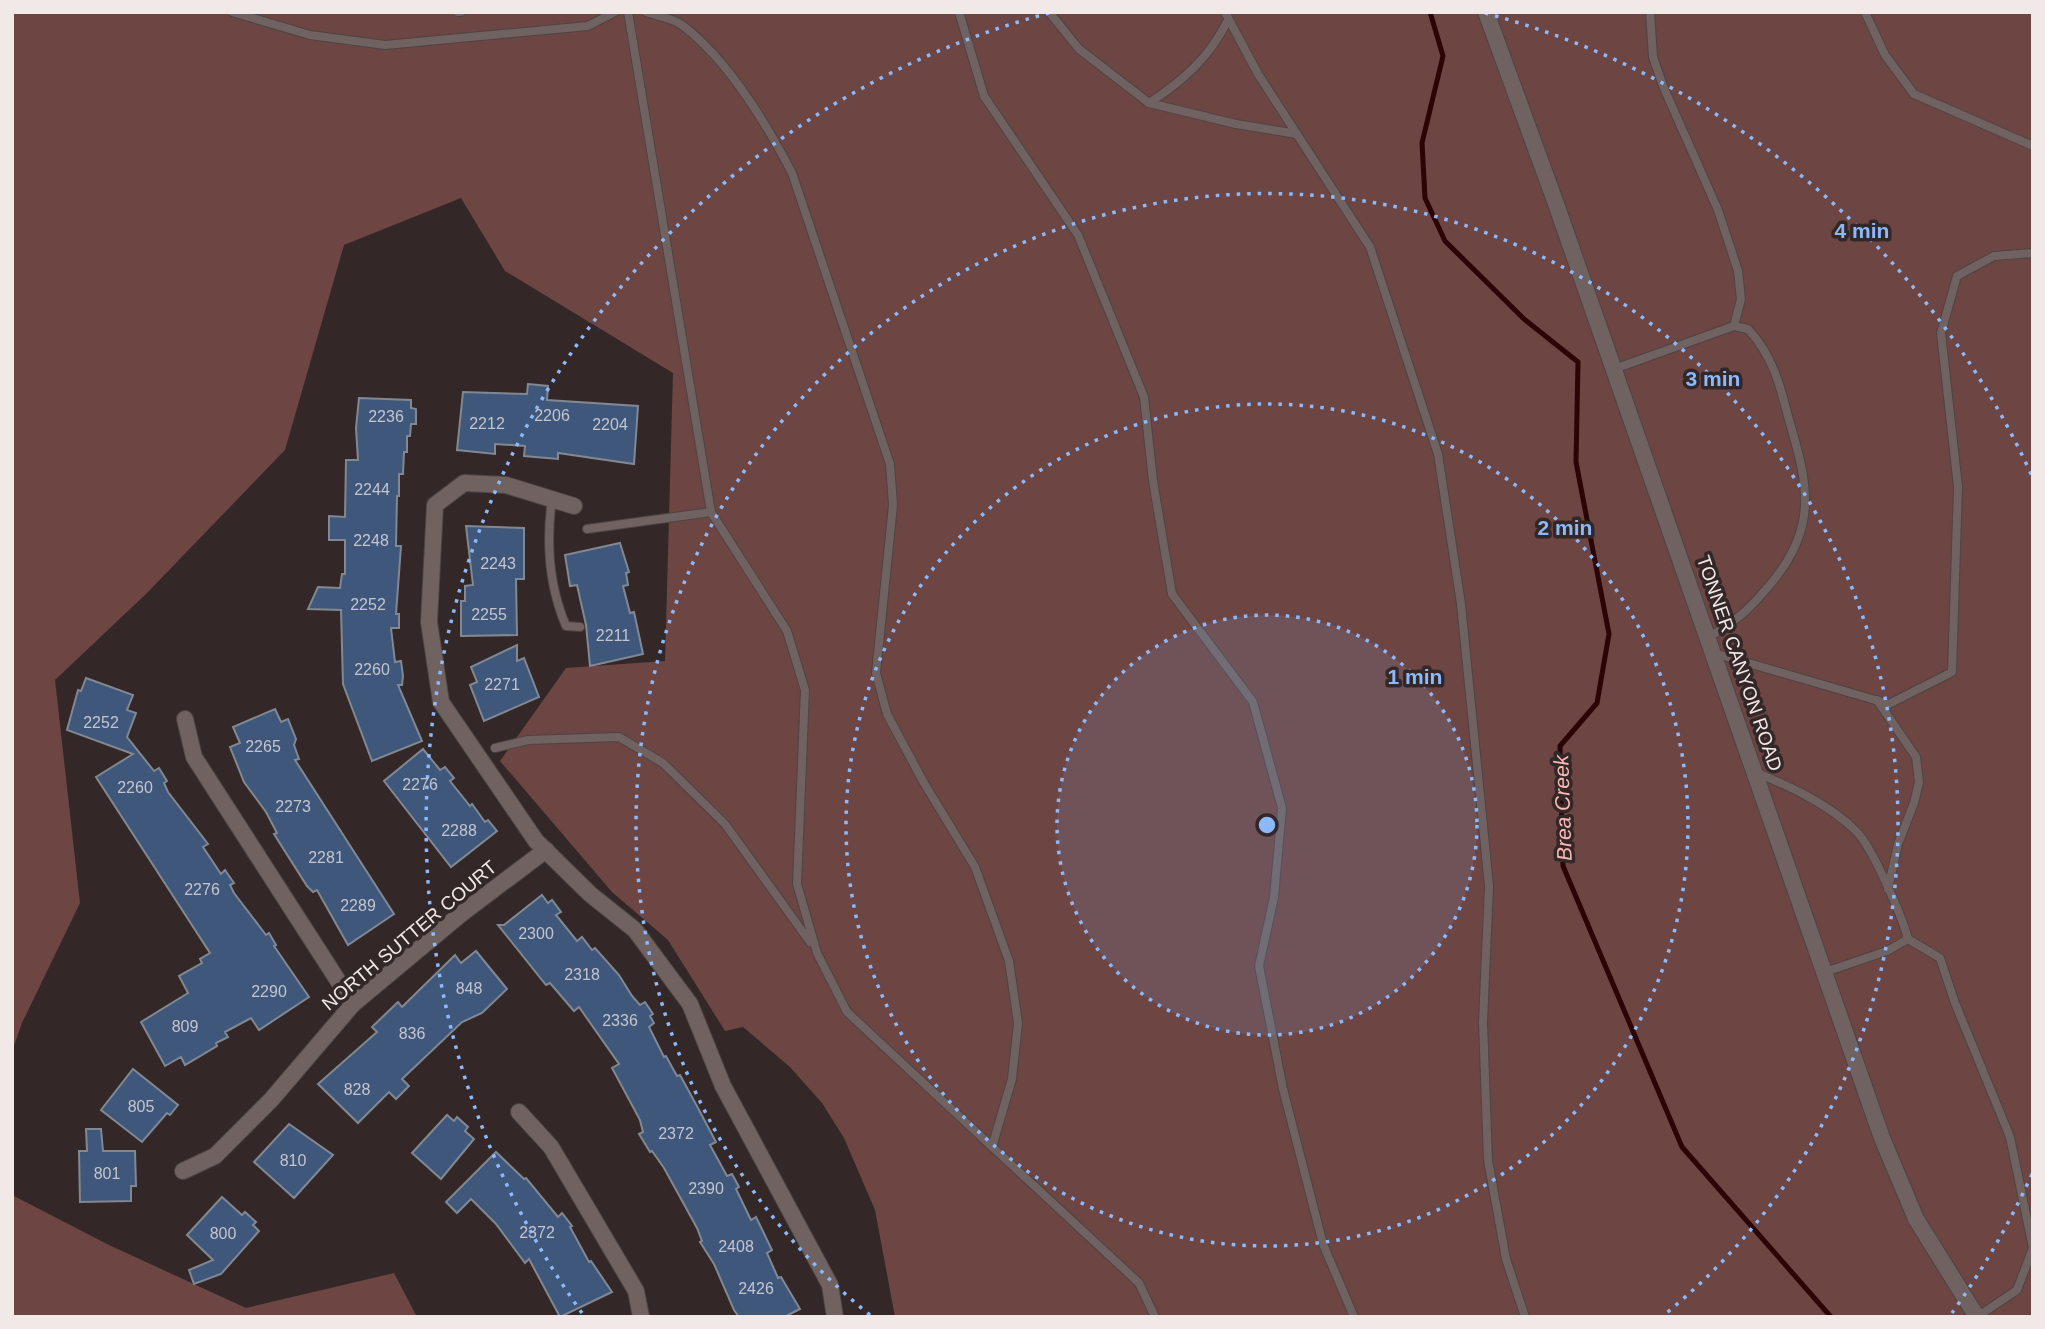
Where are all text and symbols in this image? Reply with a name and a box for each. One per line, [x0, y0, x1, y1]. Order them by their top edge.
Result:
text: 4 min [1835, 219, 1889, 242]
text: 3 min [1686, 367, 1740, 390]
house number: 2206 [534, 407, 570, 424]
house number: 2236 [368, 408, 404, 425]
house number: 2212 [469, 415, 505, 432]
house number: 2204 [592, 416, 628, 433]
house number: 2244 [354, 481, 390, 498]
text: 2 min [1538, 516, 1592, 539]
house number: 2248 [353, 532, 389, 549]
street label: TONNER CANYON ROAD [1693, 553, 1786, 774]
house number: 2243 [480, 555, 516, 572]
house number: 2252 [350, 596, 386, 613]
house number: 2255 [471, 606, 507, 623]
house number: 2211 [596, 627, 630, 644]
house number: 2260 [354, 661, 390, 678]
text: 1 min [1388, 665, 1442, 688]
house number: 2271 [484, 676, 520, 693]
house number: 2252 [83, 714, 119, 731]
house number: 2265 [245, 738, 281, 755]
water label: Brea Creek [1549, 753, 1576, 861]
house number: 2276 [402, 776, 438, 793]
house number: 2260 [117, 779, 153, 796]
house number: 2273 [275, 798, 311, 815]
centre of rings [1255, 813, 1279, 837]
house number: 2288 [441, 822, 477, 839]
house number: 2281 [308, 849, 344, 866]
street label: NORTH SUTTER COURT [318, 856, 501, 1014]
house number: 2276 [184, 881, 220, 898]
house number: 2289 [340, 897, 376, 914]
house number: 2300 [518, 925, 554, 942]
house number: 2318 [564, 966, 600, 983]
house number: 848 [456, 980, 482, 997]
house number: 2290 [251, 983, 287, 1000]
house number: 2336 [602, 1012, 638, 1029]
house number: 809 [172, 1018, 198, 1035]
house number: 836 [399, 1025, 425, 1042]
house number: 828 [344, 1081, 370, 1098]
house number: 805 [128, 1098, 154, 1115]
house number: 2372 [658, 1125, 694, 1142]
house number: 810 [280, 1152, 306, 1169]
house number: 801 [94, 1165, 120, 1182]
house number: 2390 [688, 1180, 724, 1197]
house number: 2372 [519, 1224, 555, 1241]
house number: 800 [210, 1225, 236, 1242]
house number: 2408 [718, 1238, 754, 1255]
house number: 2426 [738, 1280, 774, 1297]

